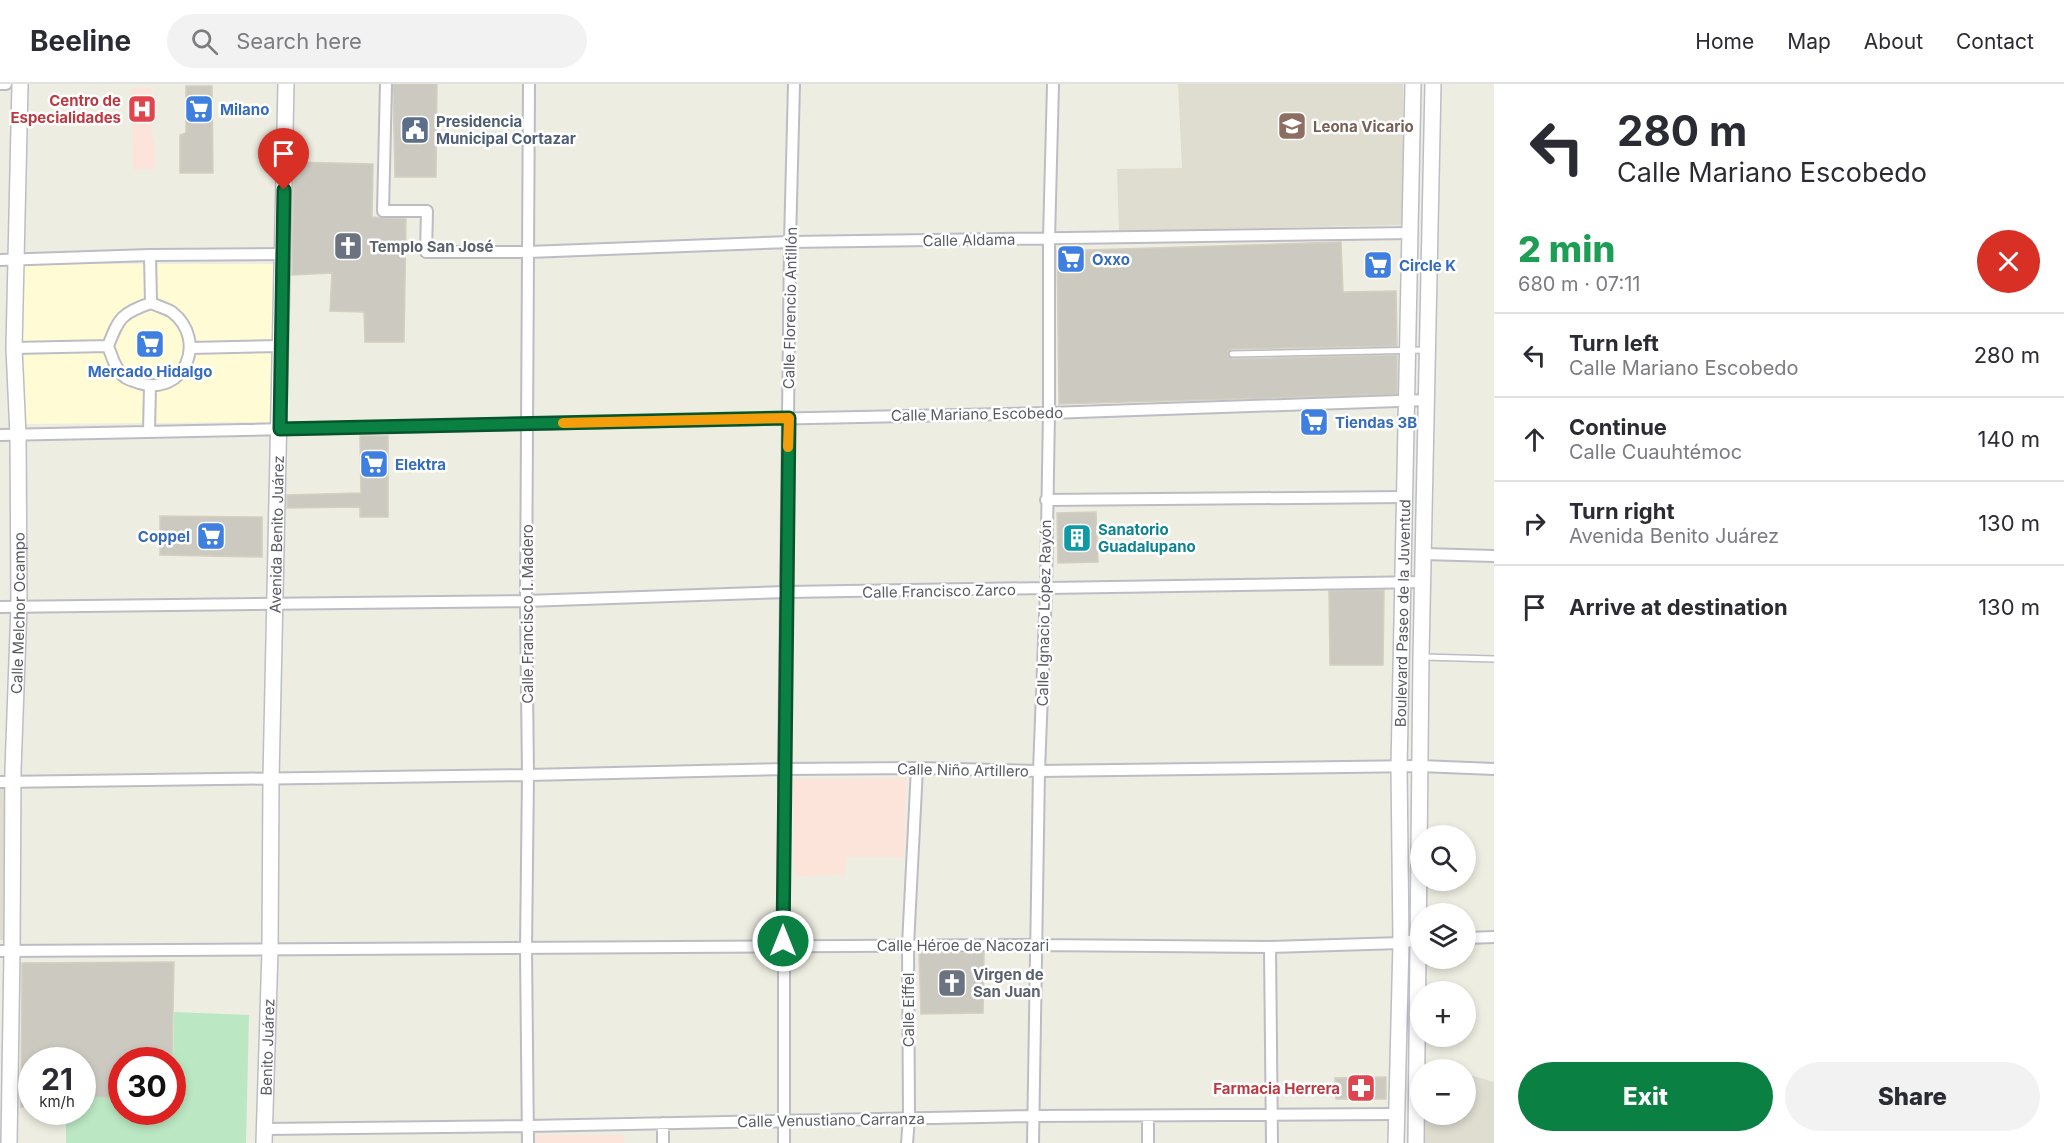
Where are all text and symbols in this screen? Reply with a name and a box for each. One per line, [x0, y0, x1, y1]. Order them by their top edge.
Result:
search box [167, 14, 587, 68]
text: Beeline [30, 24, 131, 58]
icon: search [188, 25, 221, 58]
text: Search here [236, 28, 362, 54]
text: Home [1695, 29, 1754, 54]
text: Map [1787, 29, 1831, 54]
text: About [1864, 29, 1923, 54]
text: Contact [1956, 29, 2034, 54]
place label: Centro de Especialidades [10, 91, 121, 127]
hospital icon: Centro de Especialidades [126, 93, 158, 125]
supermarket icon: Milano [183, 93, 215, 125]
place label: Milano [220, 100, 269, 119]
text: 280 m [1617, 105, 1747, 156]
icon: left [1518, 108, 1596, 186]
school or university icon: Leona Vicario [1276, 110, 1308, 142]
place label: Presidencia Municipal Cortazar [436, 112, 576, 148]
public building icon: Presidencia Municipal Cortazar [399, 114, 431, 146]
place label: Leona Vicario [1313, 117, 1414, 136]
pin [258, 128, 309, 190]
icon: arrive [267, 137, 300, 170]
text: Calle Mariano Escobedo [1617, 156, 1927, 189]
street label: Calle Florencio Antillón [779, 227, 801, 389]
text: 2 min [1518, 227, 1615, 271]
church icon: Templo San José [332, 230, 364, 262]
street label: Calle Aldama [922, 230, 1016, 250]
button: close [1977, 230, 2040, 293]
place label: Templo San José [369, 237, 494, 256]
supermarket icon: Oxxo [1055, 243, 1087, 275]
supermarket icon: Circle K [1362, 249, 1394, 281]
place label: Oxxo [1092, 250, 1130, 269]
place label: Circle K [1399, 256, 1456, 275]
text: 680 m · 07:11 [1518, 272, 1640, 296]
supermarket icon: Mercado Hidalgo [134, 328, 166, 360]
text: Turn left [1569, 330, 1659, 356]
icon: left [1518, 339, 1551, 372]
text: 280 m [1974, 342, 2040, 368]
text: Calle Mariano Escobedo [1569, 356, 1799, 380]
place label: Mercado Hidalgo [88, 362, 212, 381]
street label: Calle Mariano Escobedo [891, 403, 1063, 425]
supermarket icon: Tiendas 3B [1298, 406, 1330, 438]
place label: Tiendas 3B [1335, 413, 1417, 432]
text: Continue [1569, 414, 1667, 440]
icon: ahead [1518, 423, 1551, 456]
text: 140 m [1978, 426, 2040, 452]
text: Calle Cuauhtémoc [1569, 440, 1742, 464]
supermarket icon: Elektra [358, 448, 390, 480]
street label: Avenida Benito Juárez [265, 455, 287, 613]
place label: Elektra [395, 455, 446, 474]
text: Turn right [1569, 498, 1675, 524]
street label: Boulevard Paseo de la Juventud [1390, 499, 1414, 727]
icon: right [1518, 507, 1551, 540]
text: 130 m [1978, 510, 2040, 536]
street label: Calle Ignacio López Rayón [1033, 519, 1055, 707]
supermarket icon: Coppel [195, 520, 227, 552]
place label: Sanatorio Guadalupano [1098, 520, 1196, 556]
building icon: Sanatorio Guadalupano [1061, 522, 1093, 554]
street label: Calle Francisco I. Madero [518, 524, 537, 704]
text: Avenida Benito Juárez [1569, 524, 1779, 548]
place label: Coppel [138, 527, 190, 546]
street label: Calle Melchor Ocampo [6, 532, 29, 694]
street label: Calle Francisco Zarco [862, 580, 1016, 602]
icon: arrive [1518, 591, 1551, 624]
text: Arrive at destination [1569, 594, 1788, 620]
text: 130 m [1978, 594, 2040, 620]
street label: Calle Niño Artillero [897, 759, 1029, 781]
map controls [1410, 825, 1476, 1125]
button: search [1410, 825, 1476, 891]
button: layers [1410, 903, 1476, 969]
position arrow [751, 909, 815, 973]
street label: Calle Héroe de Nacozari [877, 936, 1049, 955]
place label: Virgen de San Juan [973, 965, 1044, 1001]
church icon: Virgen de San Juan [936, 967, 968, 999]
street label: Calle Eiffel [899, 973, 918, 1047]
button: + [1410, 981, 1476, 1047]
street label: Benito Juárez [256, 998, 278, 1096]
speed limit sign: 30 [108, 1047, 186, 1125]
button: − [1410, 1059, 1476, 1125]
text: 21 [41, 1061, 73, 1097]
button: Exit [1518, 1062, 1773, 1131]
button: Share [1785, 1062, 2040, 1131]
pharmacy icon: Farmacia Herrera [1345, 1072, 1377, 1104]
place label: Farmacia Herrera [1213, 1079, 1340, 1098]
text: km/h [39, 1092, 75, 1111]
street label: Calle Venustiano Carranza [737, 1109, 925, 1131]

